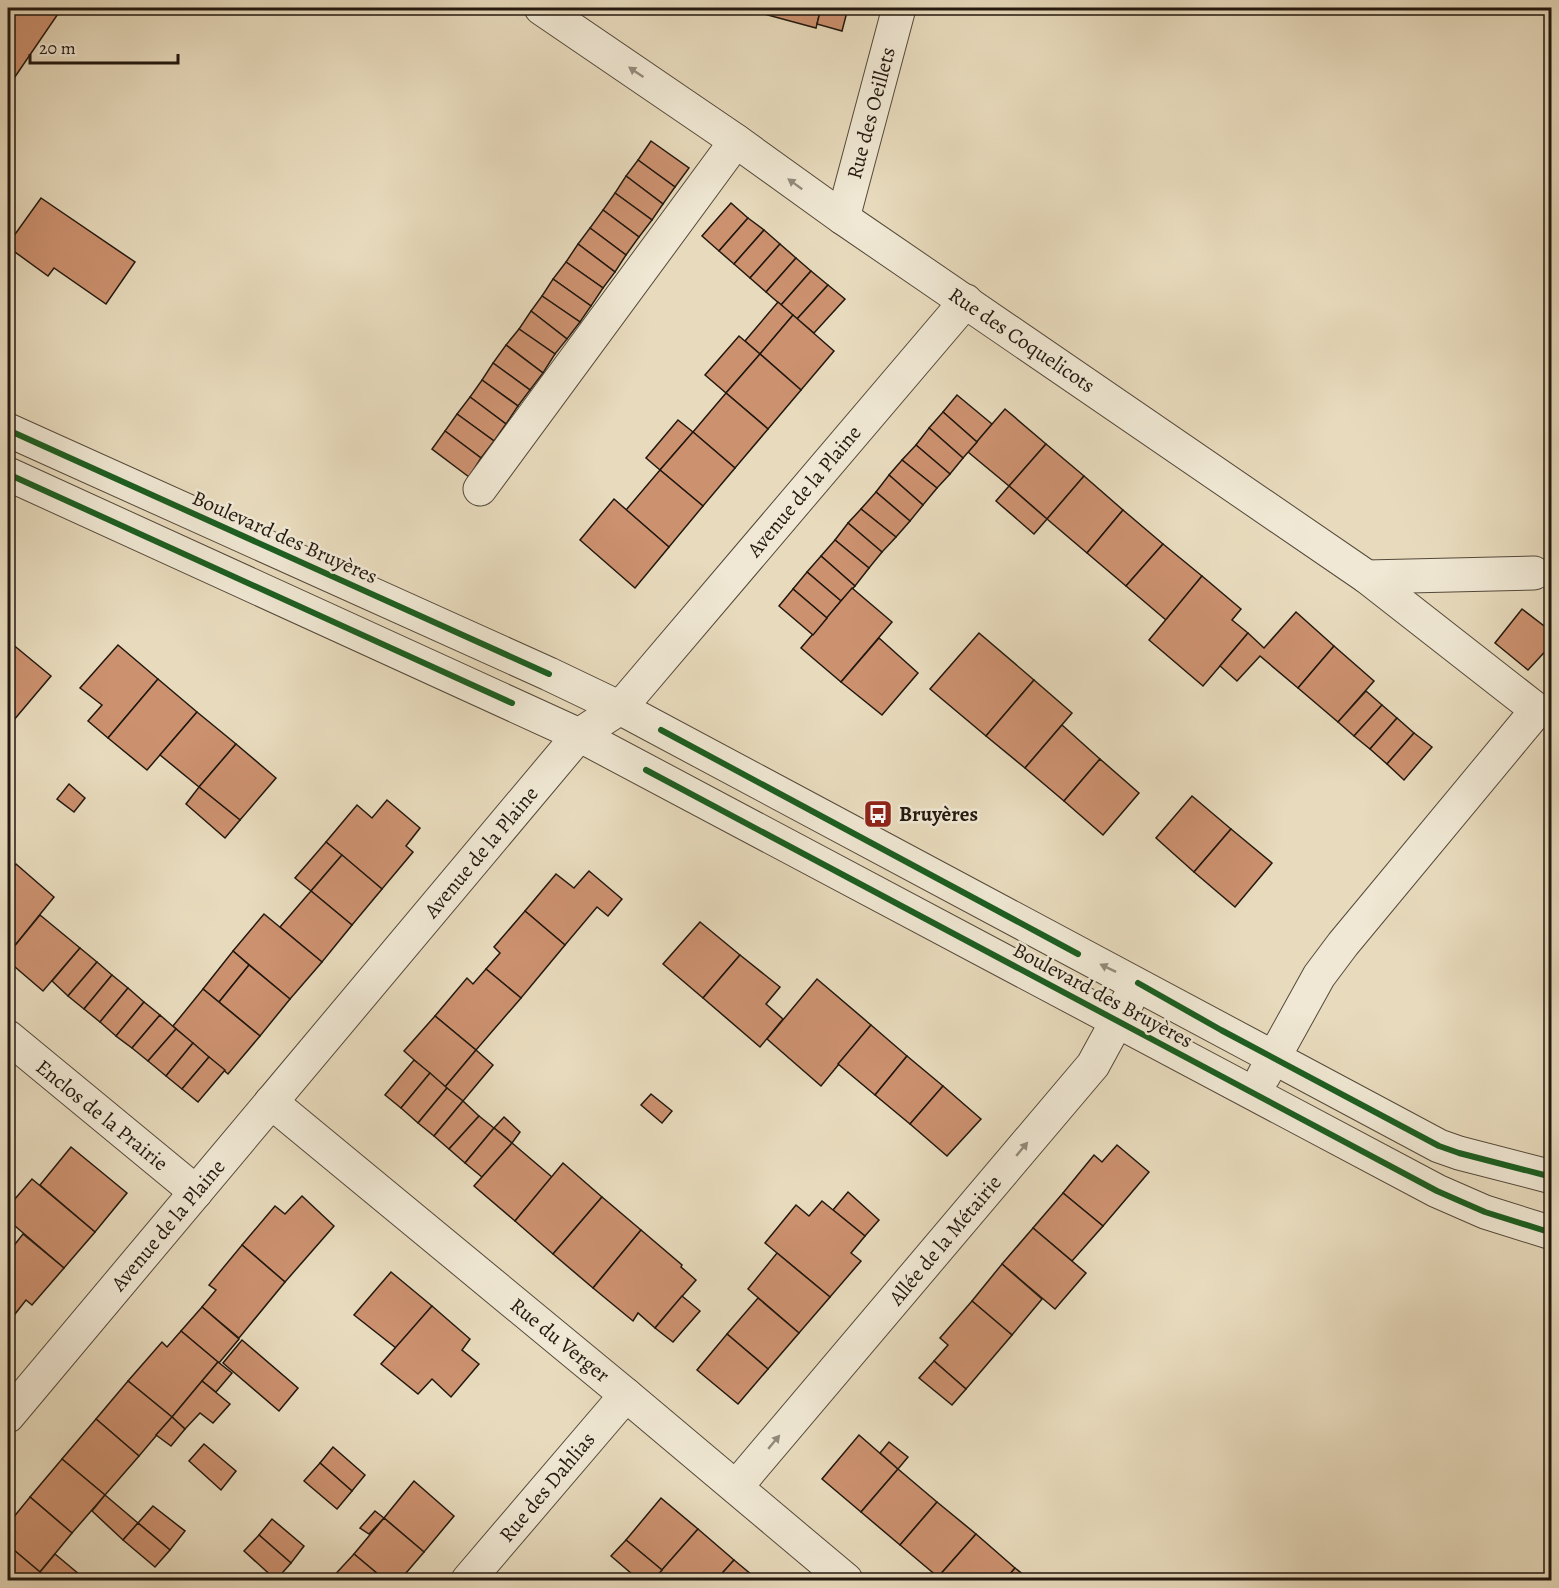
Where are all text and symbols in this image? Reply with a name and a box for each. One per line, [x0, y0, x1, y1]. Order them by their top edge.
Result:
scale bar [30, 27, 178, 65]
text: 20 m [39, 36, 76, 60]
street label: Rue des Oeillets [840, 44, 902, 182]
one-way arrow [628, 66, 644, 78]
one-way arrow [788, 178, 804, 190]
street label: Rue des Coquelicots [943, 281, 1101, 399]
street label: Avenue de la Plaine [740, 419, 867, 564]
street label: Boulevard des Bruyères [188, 484, 382, 590]
street label: Avenue de la Plaine [417, 780, 544, 925]
bus stop icon: Bruyères [862, 798, 894, 830]
place label: Bruyères [899, 800, 978, 828]
street label: Boulevard des Bruyères [1008, 936, 1198, 1054]
one-way arrow [1099, 964, 1117, 974]
street label: Enclos de la Prairie [30, 1053, 174, 1177]
one-way arrow [1015, 1142, 1028, 1157]
street label: Avenue de la Plaine [104, 1153, 231, 1298]
street label: Allée de la Métairie [882, 1169, 1008, 1312]
street label: Rue du Verger [504, 1291, 616, 1389]
street label: Rue des Dahlias [493, 1426, 601, 1548]
one-way arrow [767, 1435, 780, 1450]

